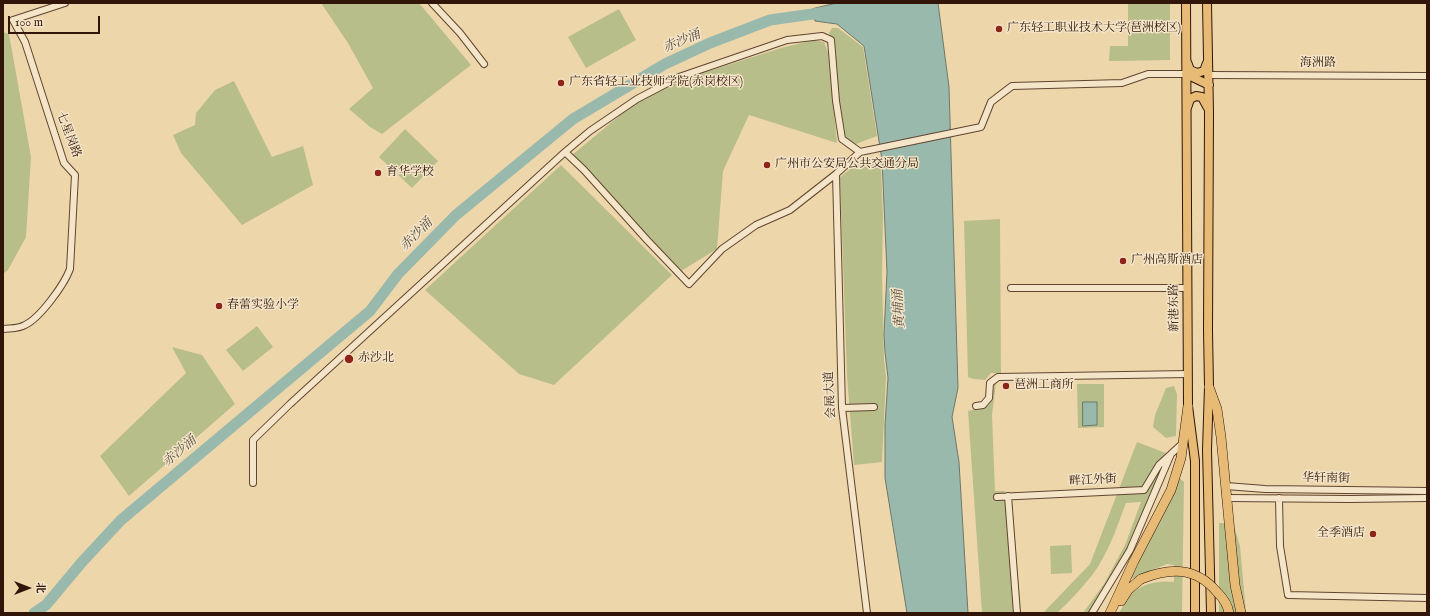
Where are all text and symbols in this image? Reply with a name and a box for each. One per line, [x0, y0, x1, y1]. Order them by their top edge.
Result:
scale bar [10, 8, 102, 34]
text: 100 m [15, 15, 43, 30]
place label: 广东轻工职业技术大学(琶洲校区) [1007, 22, 1181, 36]
marker: 广东轻工职业技术大学(琶洲校区) [994, 24, 1004, 34]
water label: 赤沙涌 [661, 27, 703, 57]
street label: 海洲路 [1300, 57, 1336, 71]
place label: 广东省轻工业技师学院(赤岗校区) [569, 76, 743, 90]
marker: 广东省轻工业技师学院(赤岗校区) [556, 78, 566, 88]
street label: 七星岗路 [53, 110, 83, 160]
place label: 广州市公安局公共交通分局 [775, 158, 919, 172]
marker: 广州市公安局公共交通分局 [762, 160, 772, 170]
place label: 育华学校 [386, 166, 434, 180]
marker: 育华学校 [373, 168, 383, 178]
water label: 赤沙涌 [398, 216, 436, 254]
place label: 广州高斯酒店 [1131, 254, 1203, 268]
marker: 广州高斯酒店 [1118, 256, 1128, 266]
street label: 新港东路 [1167, 284, 1183, 332]
water label: 黄埔涌 [891, 289, 909, 329]
place label: 春蕾实验小学 [227, 299, 299, 313]
marker: 春蕾实验小学 [214, 301, 224, 311]
place label: 赤沙北 [358, 352, 394, 366]
marker: 赤沙北 [343, 353, 355, 365]
street label: 会展大道 [823, 371, 839, 419]
place label: 琶洲工商所 [1014, 379, 1074, 393]
marker: 琶洲工商所 [1001, 381, 1011, 391]
water label: 赤沙涌 [160, 433, 200, 471]
street label: 华轩南街 [1302, 471, 1350, 487]
street label: 畔江外街 [1069, 473, 1117, 489]
place label: 全季酒店 [1317, 527, 1365, 541]
marker: 全季酒店 [1368, 529, 1378, 539]
north arrow [8, 568, 48, 608]
text: 北 [33, 583, 47, 594]

